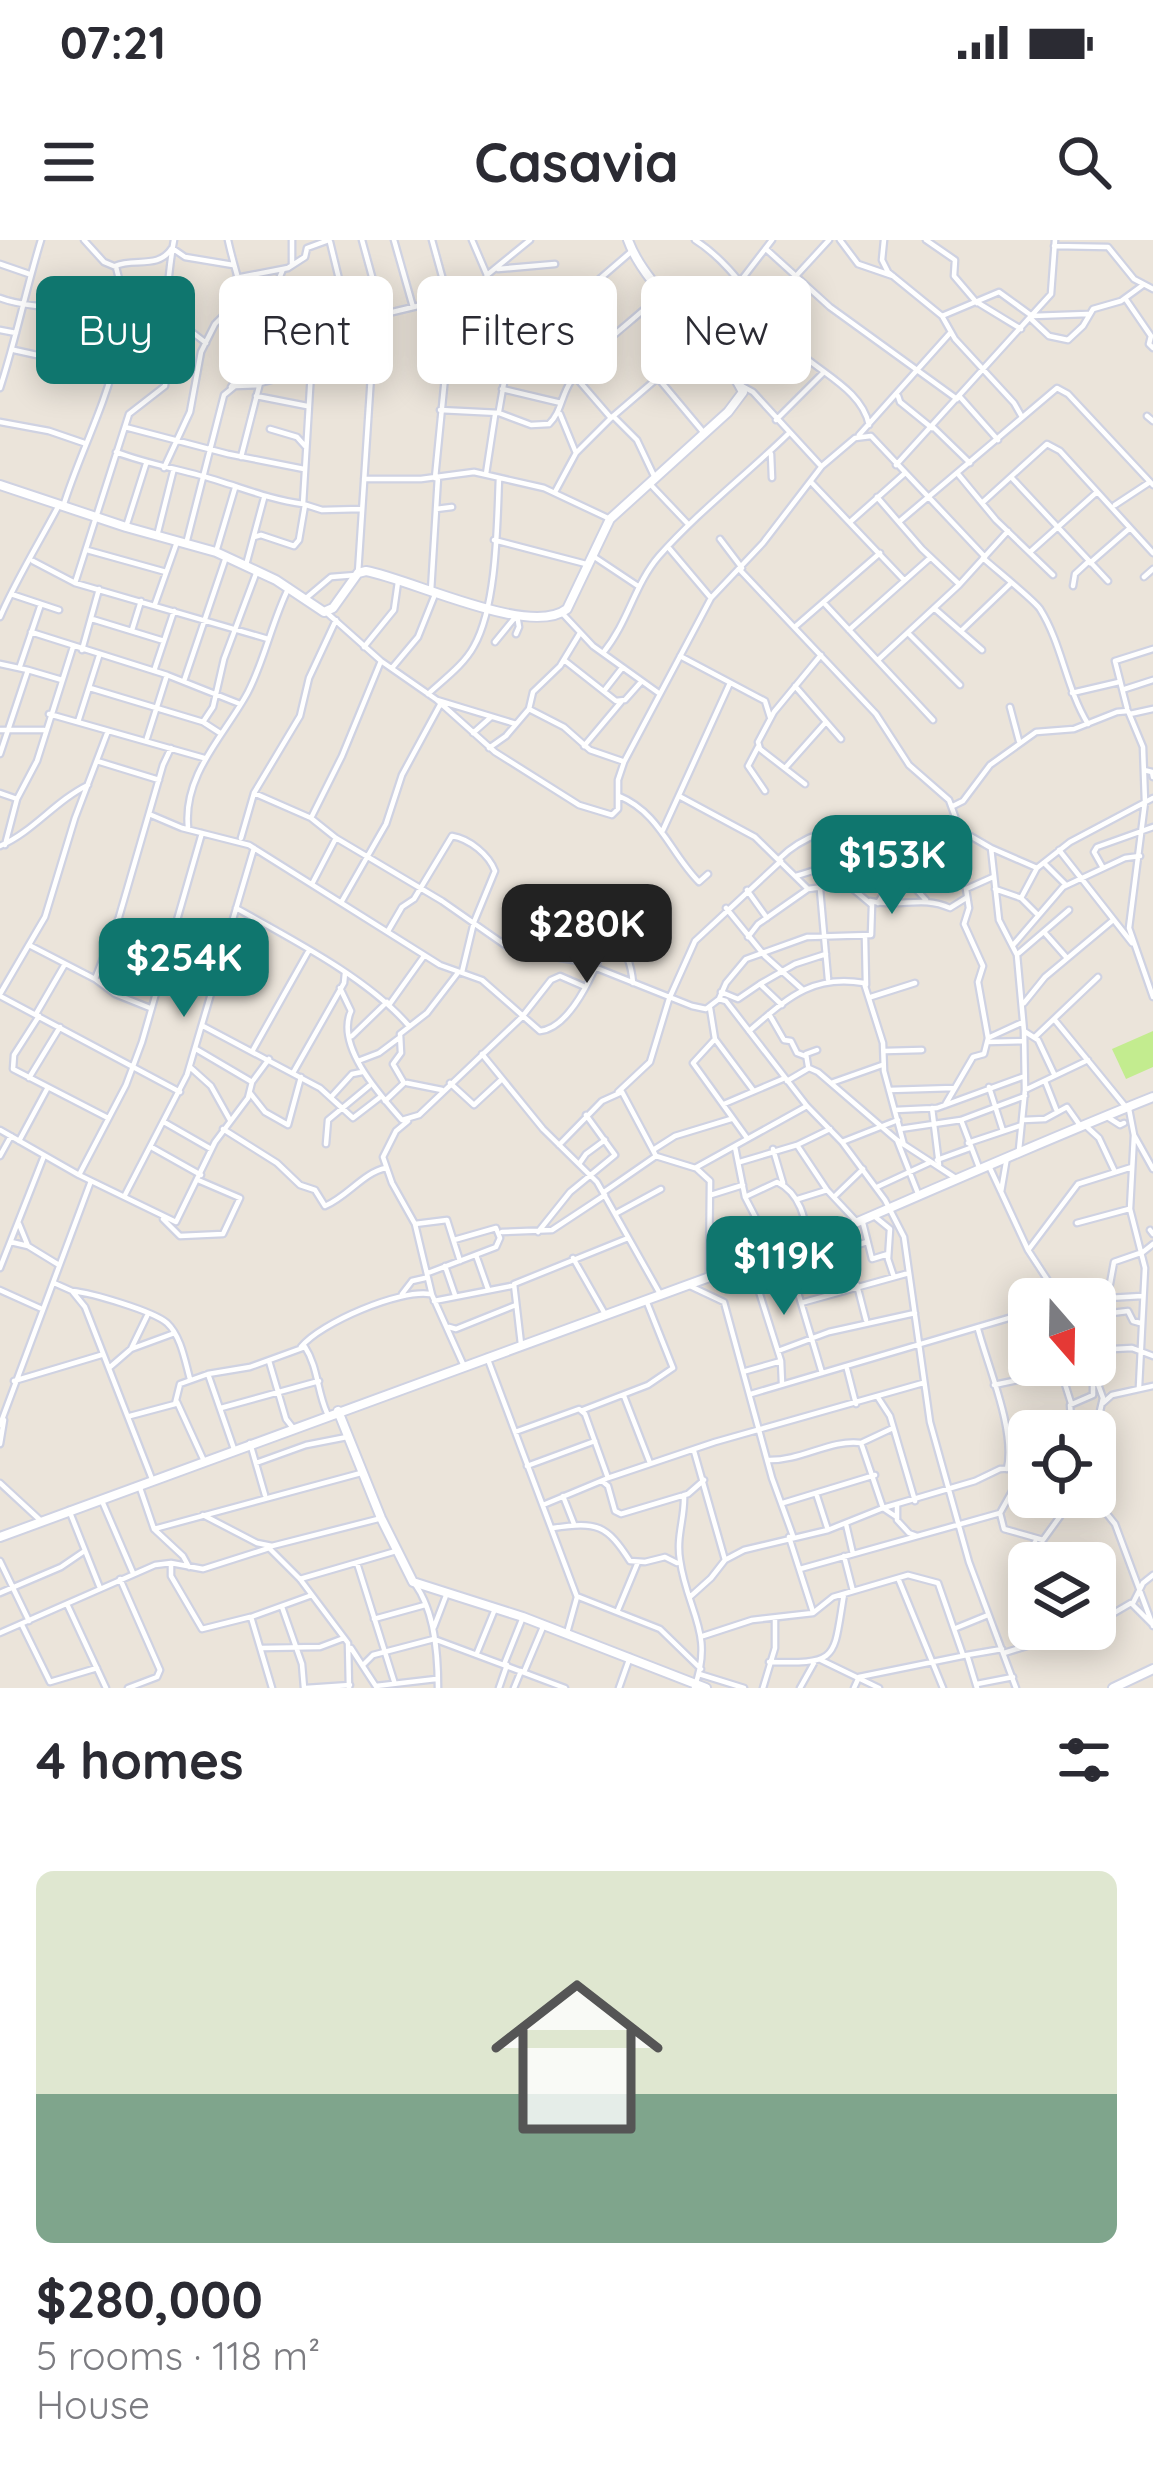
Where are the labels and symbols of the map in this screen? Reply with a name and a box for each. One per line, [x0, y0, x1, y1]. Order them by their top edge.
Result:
pin: $153K [808, 815, 976, 917]
pin: $280K [503, 884, 671, 986]
pin: $254K [100, 918, 268, 1020]
pin: $119K [700, 1216, 868, 1318]
north arrow [1008, 1278, 1116, 1386]

